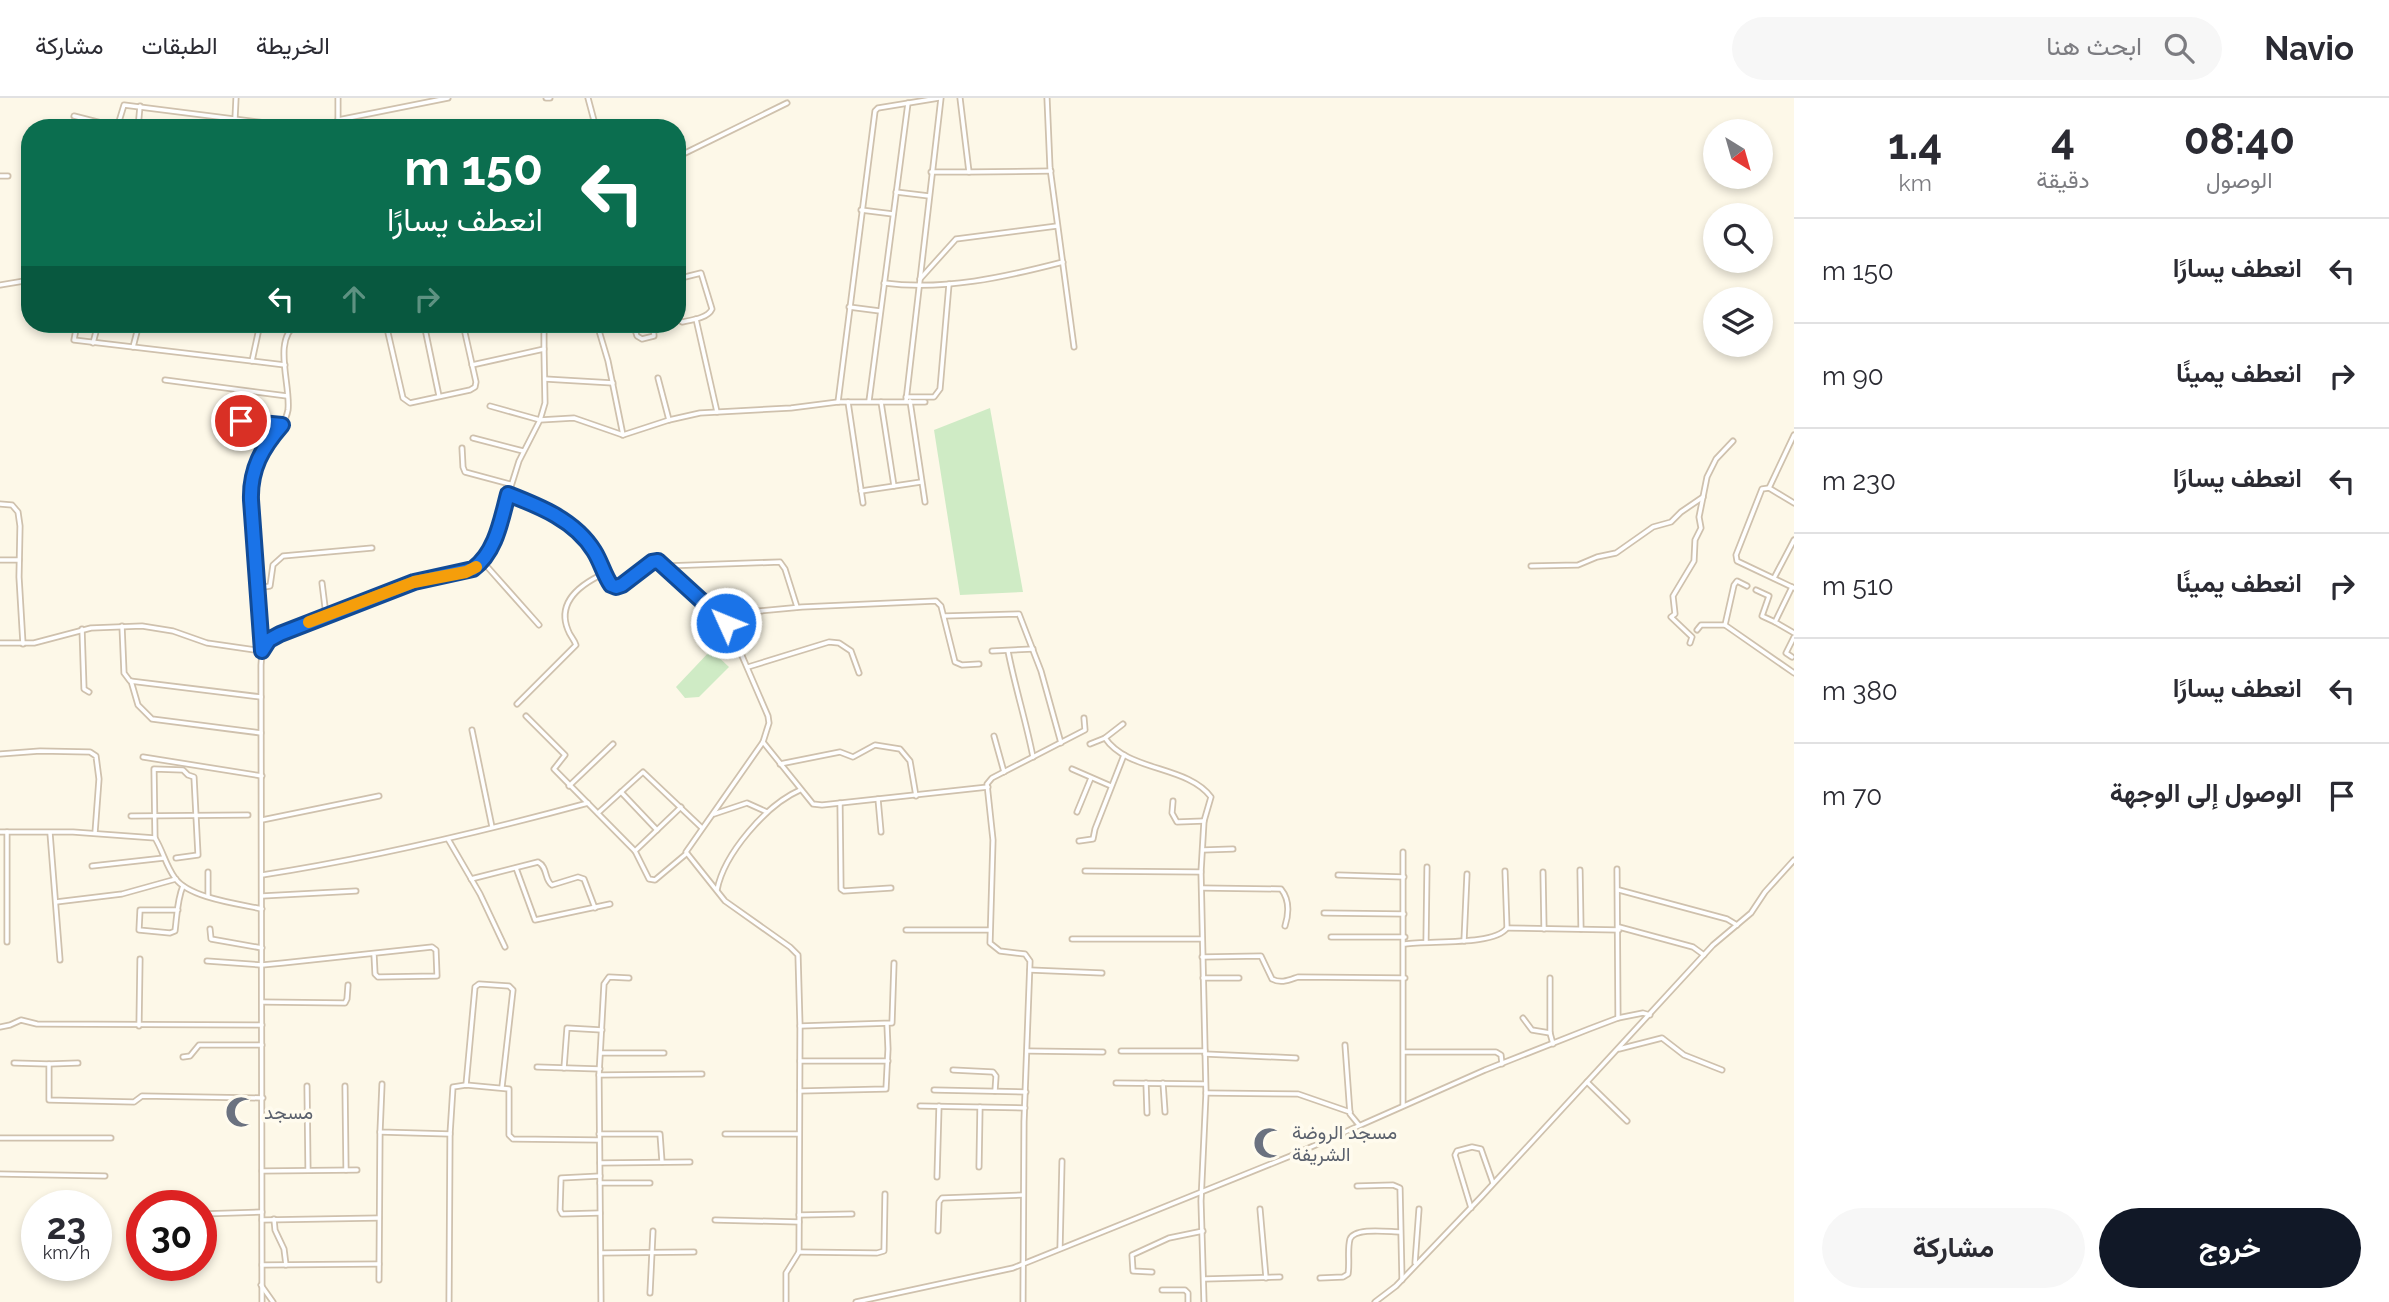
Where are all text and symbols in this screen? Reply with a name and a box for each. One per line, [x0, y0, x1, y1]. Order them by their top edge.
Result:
search box [1732, 17, 2222, 80]
icon: search [2160, 29, 2198, 67]
text: Navio [2264, 29, 2354, 68]
text: مشاركة [35, 31, 103, 60]
text: الطبقات [141, 31, 218, 60]
text: الخريطة [256, 31, 330, 60]
text: ابحث هنا [2046, 31, 2142, 61]
text: 4 [2051, 115, 2075, 164]
text: 08:40 [2184, 115, 2295, 164]
north arrow [1703, 119, 1773, 189]
map controls [1703, 119, 1773, 357]
text: 1.4 [1888, 120, 1942, 169]
text: 150 m [404, 139, 543, 196]
icon: left [567, 147, 658, 238]
text: دقيقة [2036, 166, 2090, 193]
text: الوصول [2206, 166, 2272, 193]
text: km [1899, 169, 1932, 196]
text: انعطف يسارًا [387, 201, 543, 238]
button: search [1703, 203, 1773, 273]
icon: left [2323, 252, 2361, 290]
text: انعطف يسارًا [2173, 253, 2302, 283]
text: 150 m [1822, 256, 1894, 286]
icon: left [262, 280, 300, 318]
icon: ahead [335, 280, 373, 318]
icon: right [408, 280, 446, 318]
button: layers [1703, 287, 1773, 357]
icon: right [2323, 357, 2361, 395]
text: انعطف يمينًا [2176, 358, 2302, 388]
text: 90 m [1822, 361, 1884, 391]
pin [211, 391, 271, 451]
icon: arrive [222, 402, 260, 440]
icon: left [2323, 462, 2361, 500]
text: انعطف يسارًا [2173, 463, 2302, 493]
text: 230 m [1822, 466, 1896, 496]
icon: right [2323, 567, 2361, 605]
text: انعطف يمينًا [2176, 568, 2302, 598]
text: 510 m [1822, 571, 1894, 601]
position arrow [689, 586, 763, 660]
icon: left [2323, 672, 2361, 710]
text: انعطف يسارًا [2173, 673, 2302, 703]
text: 380 m [1822, 676, 1898, 706]
icon: arrive [2323, 777, 2361, 815]
text: الوصول إلى الوجهة [2110, 778, 2302, 808]
text: 70 m [1822, 781, 1882, 811]
mosque icon: مسجد [224, 1095, 258, 1129]
place label: مسجد [264, 1101, 313, 1124]
place label: مسجد الروضة الشريفة [1292, 1121, 1397, 1166]
mosque icon: مسجد الروضة الشريفة [1252, 1126, 1286, 1160]
speed limit sign: 30 [126, 1190, 217, 1281]
text: 23 [47, 1206, 86, 1247]
button: مشاركة [1822, 1208, 2085, 1288]
button: خروج [2099, 1208, 2361, 1288]
text: km/h [43, 1242, 90, 1263]

